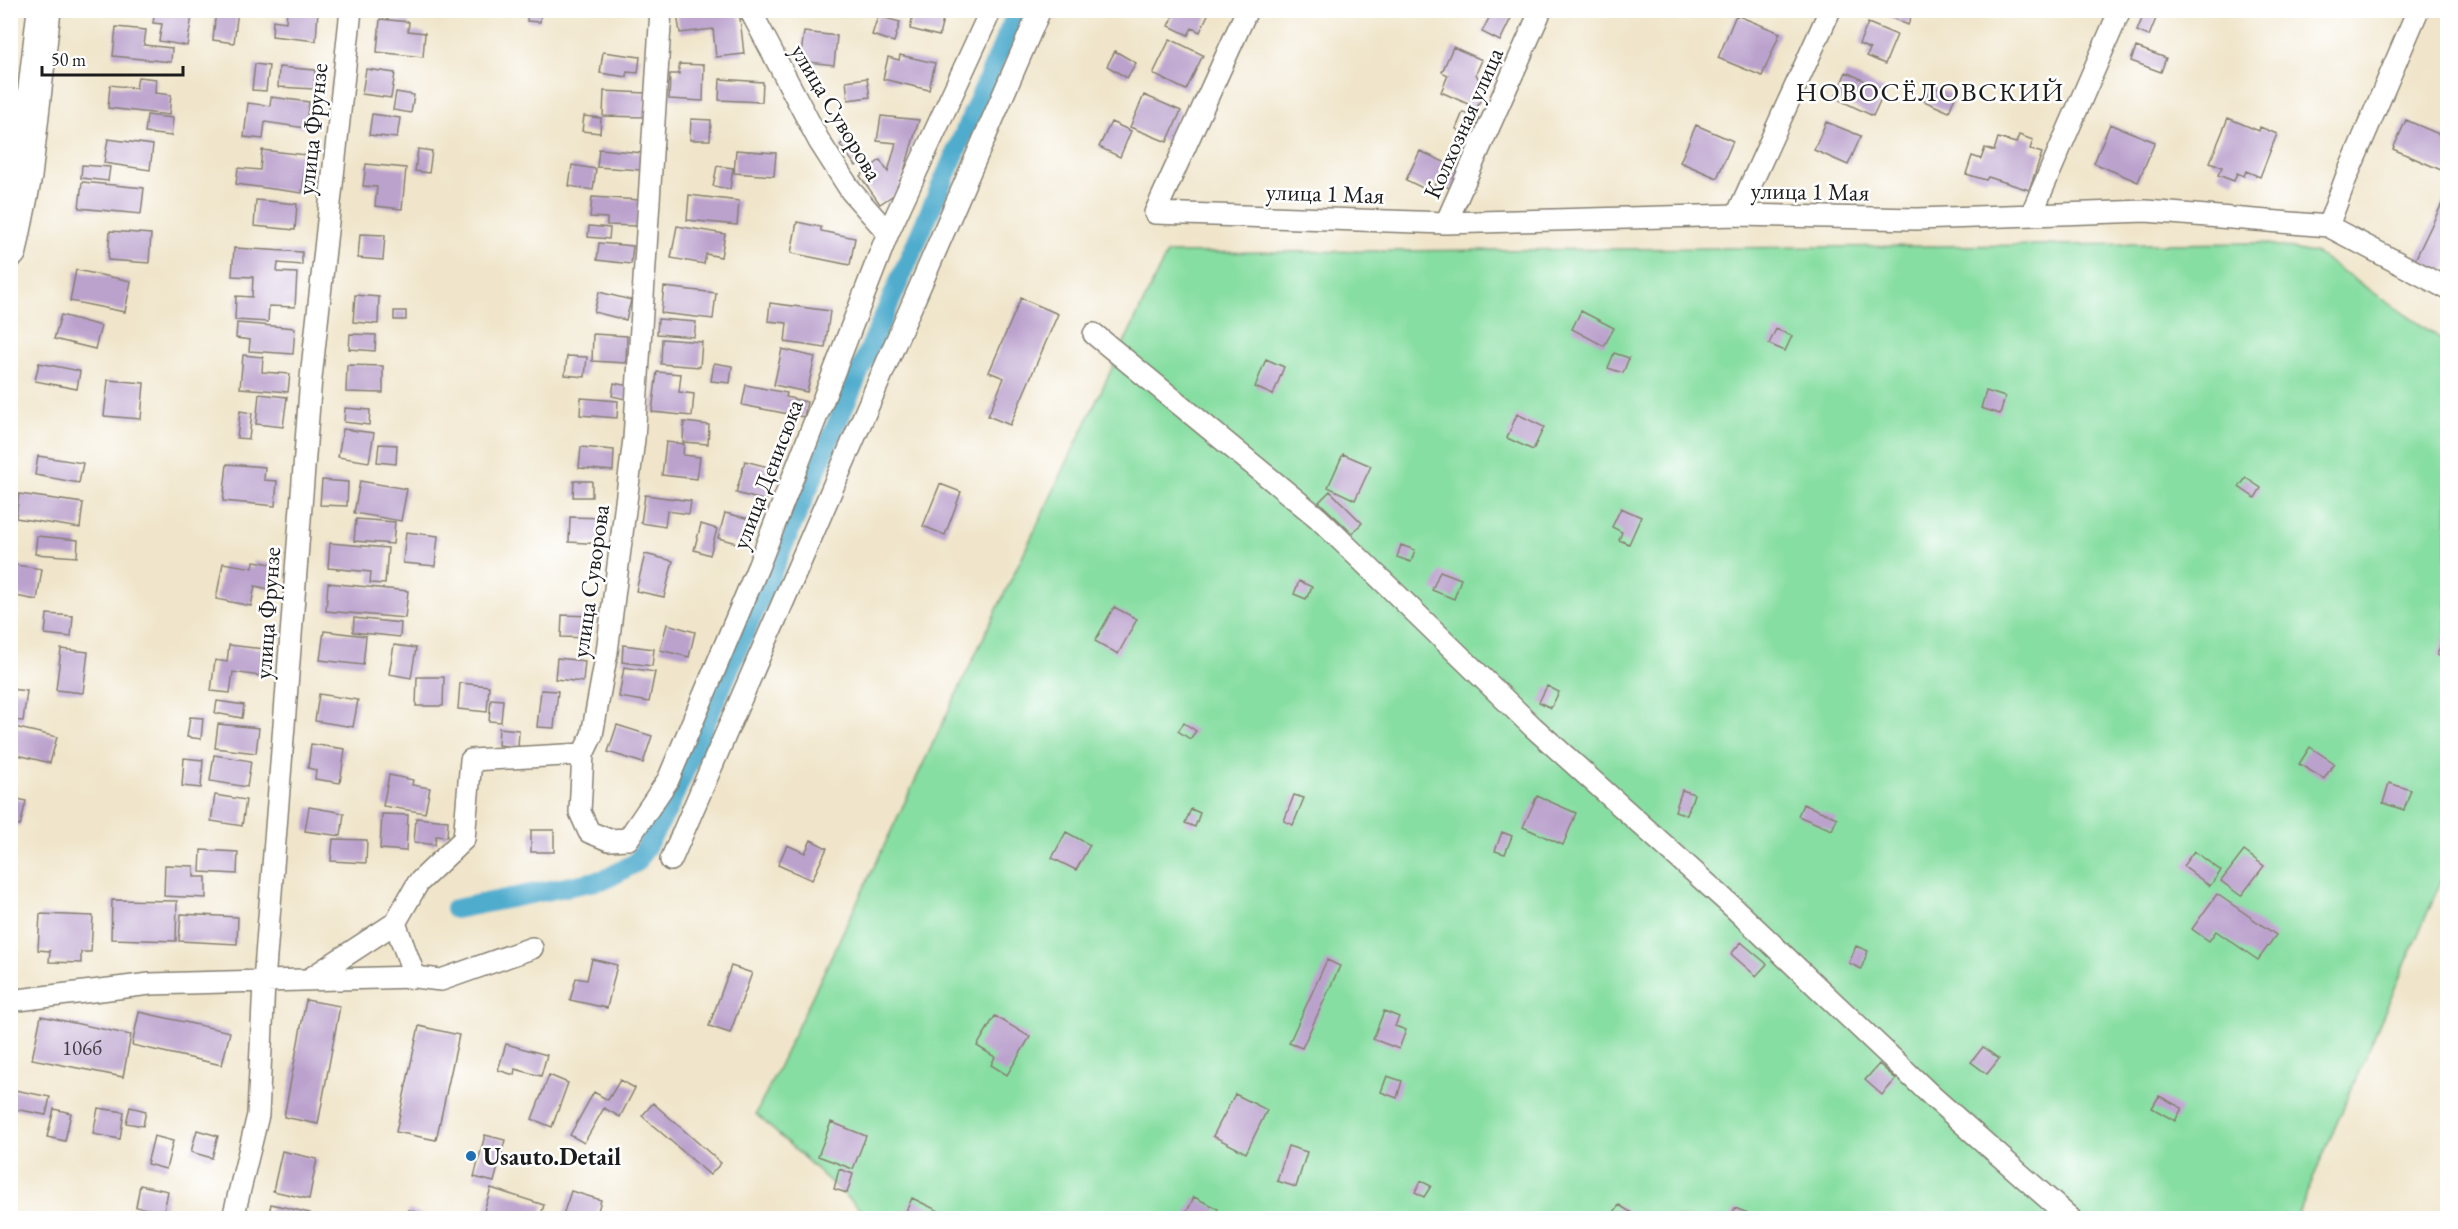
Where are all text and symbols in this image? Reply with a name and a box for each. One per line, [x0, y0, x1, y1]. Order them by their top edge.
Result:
street label: улица Суворова [784, 38, 890, 187]
scale bar [42, 39, 183, 77]
street label: Колхозная улица [1416, 42, 1510, 203]
text: 50 m [51, 48, 86, 71]
street label: улица Фрунзе [290, 61, 334, 197]
district label: НОВОСЁЛОВСКИЙ [1796, 74, 2064, 109]
street label: улица 1 Мая [1750, 174, 1870, 208]
street label: улица 1 Мая [1265, 175, 1385, 211]
street label: улица Денисюка [724, 394, 810, 553]
street label: улица Суворова [564, 502, 616, 660]
street label: улица Фрунзе [247, 546, 287, 680]
house number: 106б [62, 1034, 102, 1061]
place label: Usauto.Detail [483, 1141, 621, 1172]
marker: Usauto.Detail [464, 1149, 478, 1163]

